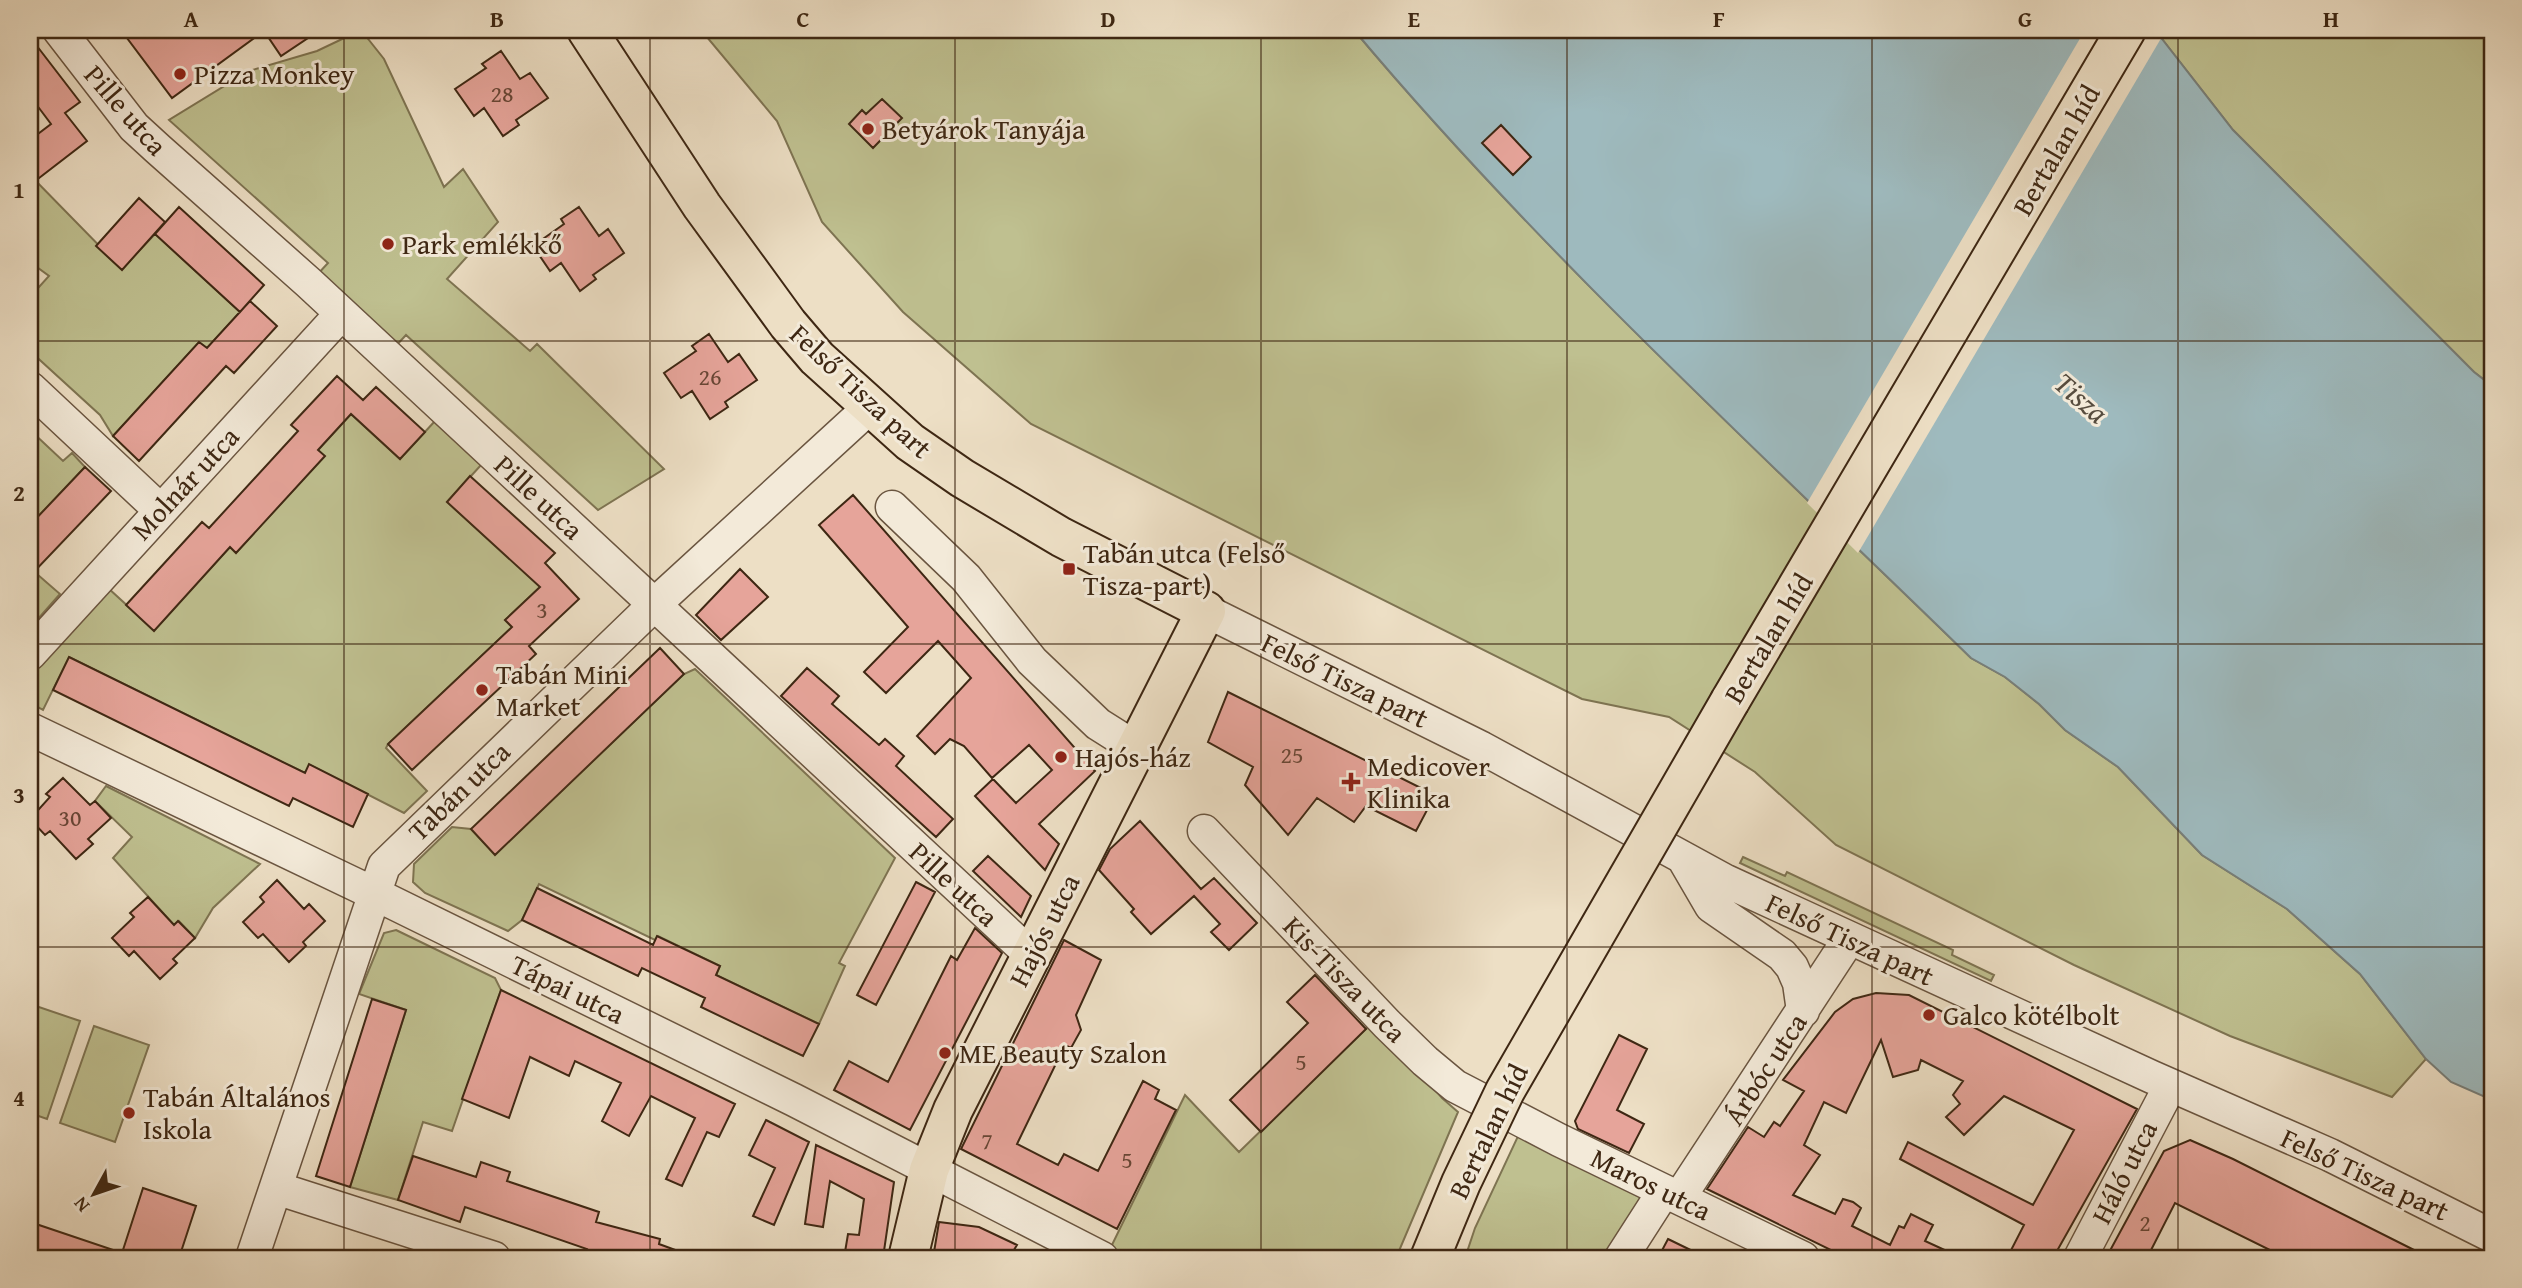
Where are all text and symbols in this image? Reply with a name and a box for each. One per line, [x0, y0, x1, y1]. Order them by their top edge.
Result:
text: A [184, 2, 199, 35]
text: B [490, 2, 504, 35]
text: C [796, 2, 810, 35]
text: D [1101, 2, 1116, 35]
text: E [1408, 2, 1420, 35]
text: F [1713, 2, 1725, 35]
text: G [2018, 2, 2032, 35]
text: H [2323, 2, 2339, 35]
place label: Pizza Monkey [194, 53, 355, 94]
street label: Pille utca [75, 55, 178, 165]
marker: Pizza Monkey [172, 66, 188, 82]
house number: 28 [490, 76, 514, 111]
street label: Bertalan híd [2002, 77, 2110, 223]
place label: Betyárok Tanyája [882, 108, 1086, 149]
marker: Betyárok Tanyája [860, 121, 876, 137]
text: 1 [13, 173, 25, 206]
place label: Park emlékkő [402, 223, 562, 264]
marker: Park emlékkő [380, 236, 396, 252]
street label: Felső Tisza part [781, 314, 942, 467]
house number: 26 [698, 359, 722, 394]
water label: Tisza [2045, 361, 2119, 433]
street label: Molnár utca [121, 416, 249, 549]
street label: Pille utca [486, 445, 594, 549]
text: 2 [13, 476, 25, 509]
place label: Tabán utca (Felső Tisza-part) [1083, 532, 1285, 605]
marker: Tabán utca (Felső Tisza-part) [1061, 561, 1077, 577]
street label: Bertalan híd [1713, 565, 1823, 711]
house number: 3 [536, 592, 548, 627]
street label: Felső Tisza part [1255, 621, 1436, 738]
place label: Tabán Mini Market [496, 653, 628, 726]
marker: Tabán Mini Market [474, 682, 490, 698]
street label: Tabán utca [398, 731, 520, 850]
place label: Hajós-ház [1075, 736, 1191, 777]
house number: 25 [1280, 737, 1304, 772]
place label: Medicover Klinika [1367, 745, 1490, 818]
marker: Hajós-ház [1053, 749, 1069, 765]
marker: Medicover Klinika [1341, 772, 1361, 792]
text: 3 [13, 778, 25, 811]
house number: 30 [58, 800, 82, 835]
street label: Pille utca [901, 832, 1009, 936]
street label: Hajós utca [998, 866, 1090, 993]
street label: Felső Tisza part [1759, 882, 1941, 995]
street label: Kis-Tisza utca [1274, 906, 1417, 1052]
street label: Tápai utca [504, 943, 633, 1034]
place label: Galco kötélbolt [1943, 994, 2119, 1035]
street label: Árbóc utca [1713, 1004, 1817, 1133]
marker: Galco kötélbolt [1921, 1007, 1937, 1023]
place label: ME Beauty Szalon [959, 1032, 1167, 1073]
house number: 5 [1295, 1044, 1307, 1079]
marker: ME Beauty Szalon [937, 1045, 953, 1061]
street label: Bertalan híd [1437, 1057, 1538, 1205]
place label: Tabán Általános Iskola [143, 1076, 331, 1149]
text: 4 [13, 1081, 25, 1114]
marker: Tabán Általános Iskola [121, 1105, 137, 1121]
street label: Háló utca [2080, 1112, 2167, 1230]
street label: Felső Tisza part [2274, 1117, 2456, 1230]
house number: 7 [981, 1123, 993, 1158]
street label: Maros utca [1584, 1137, 1719, 1231]
house number: 5 [1121, 1142, 1133, 1177]
north arrow [60, 1158, 130, 1228]
text: N [66, 1191, 96, 1219]
house number: 2 [2139, 1205, 2151, 1240]

